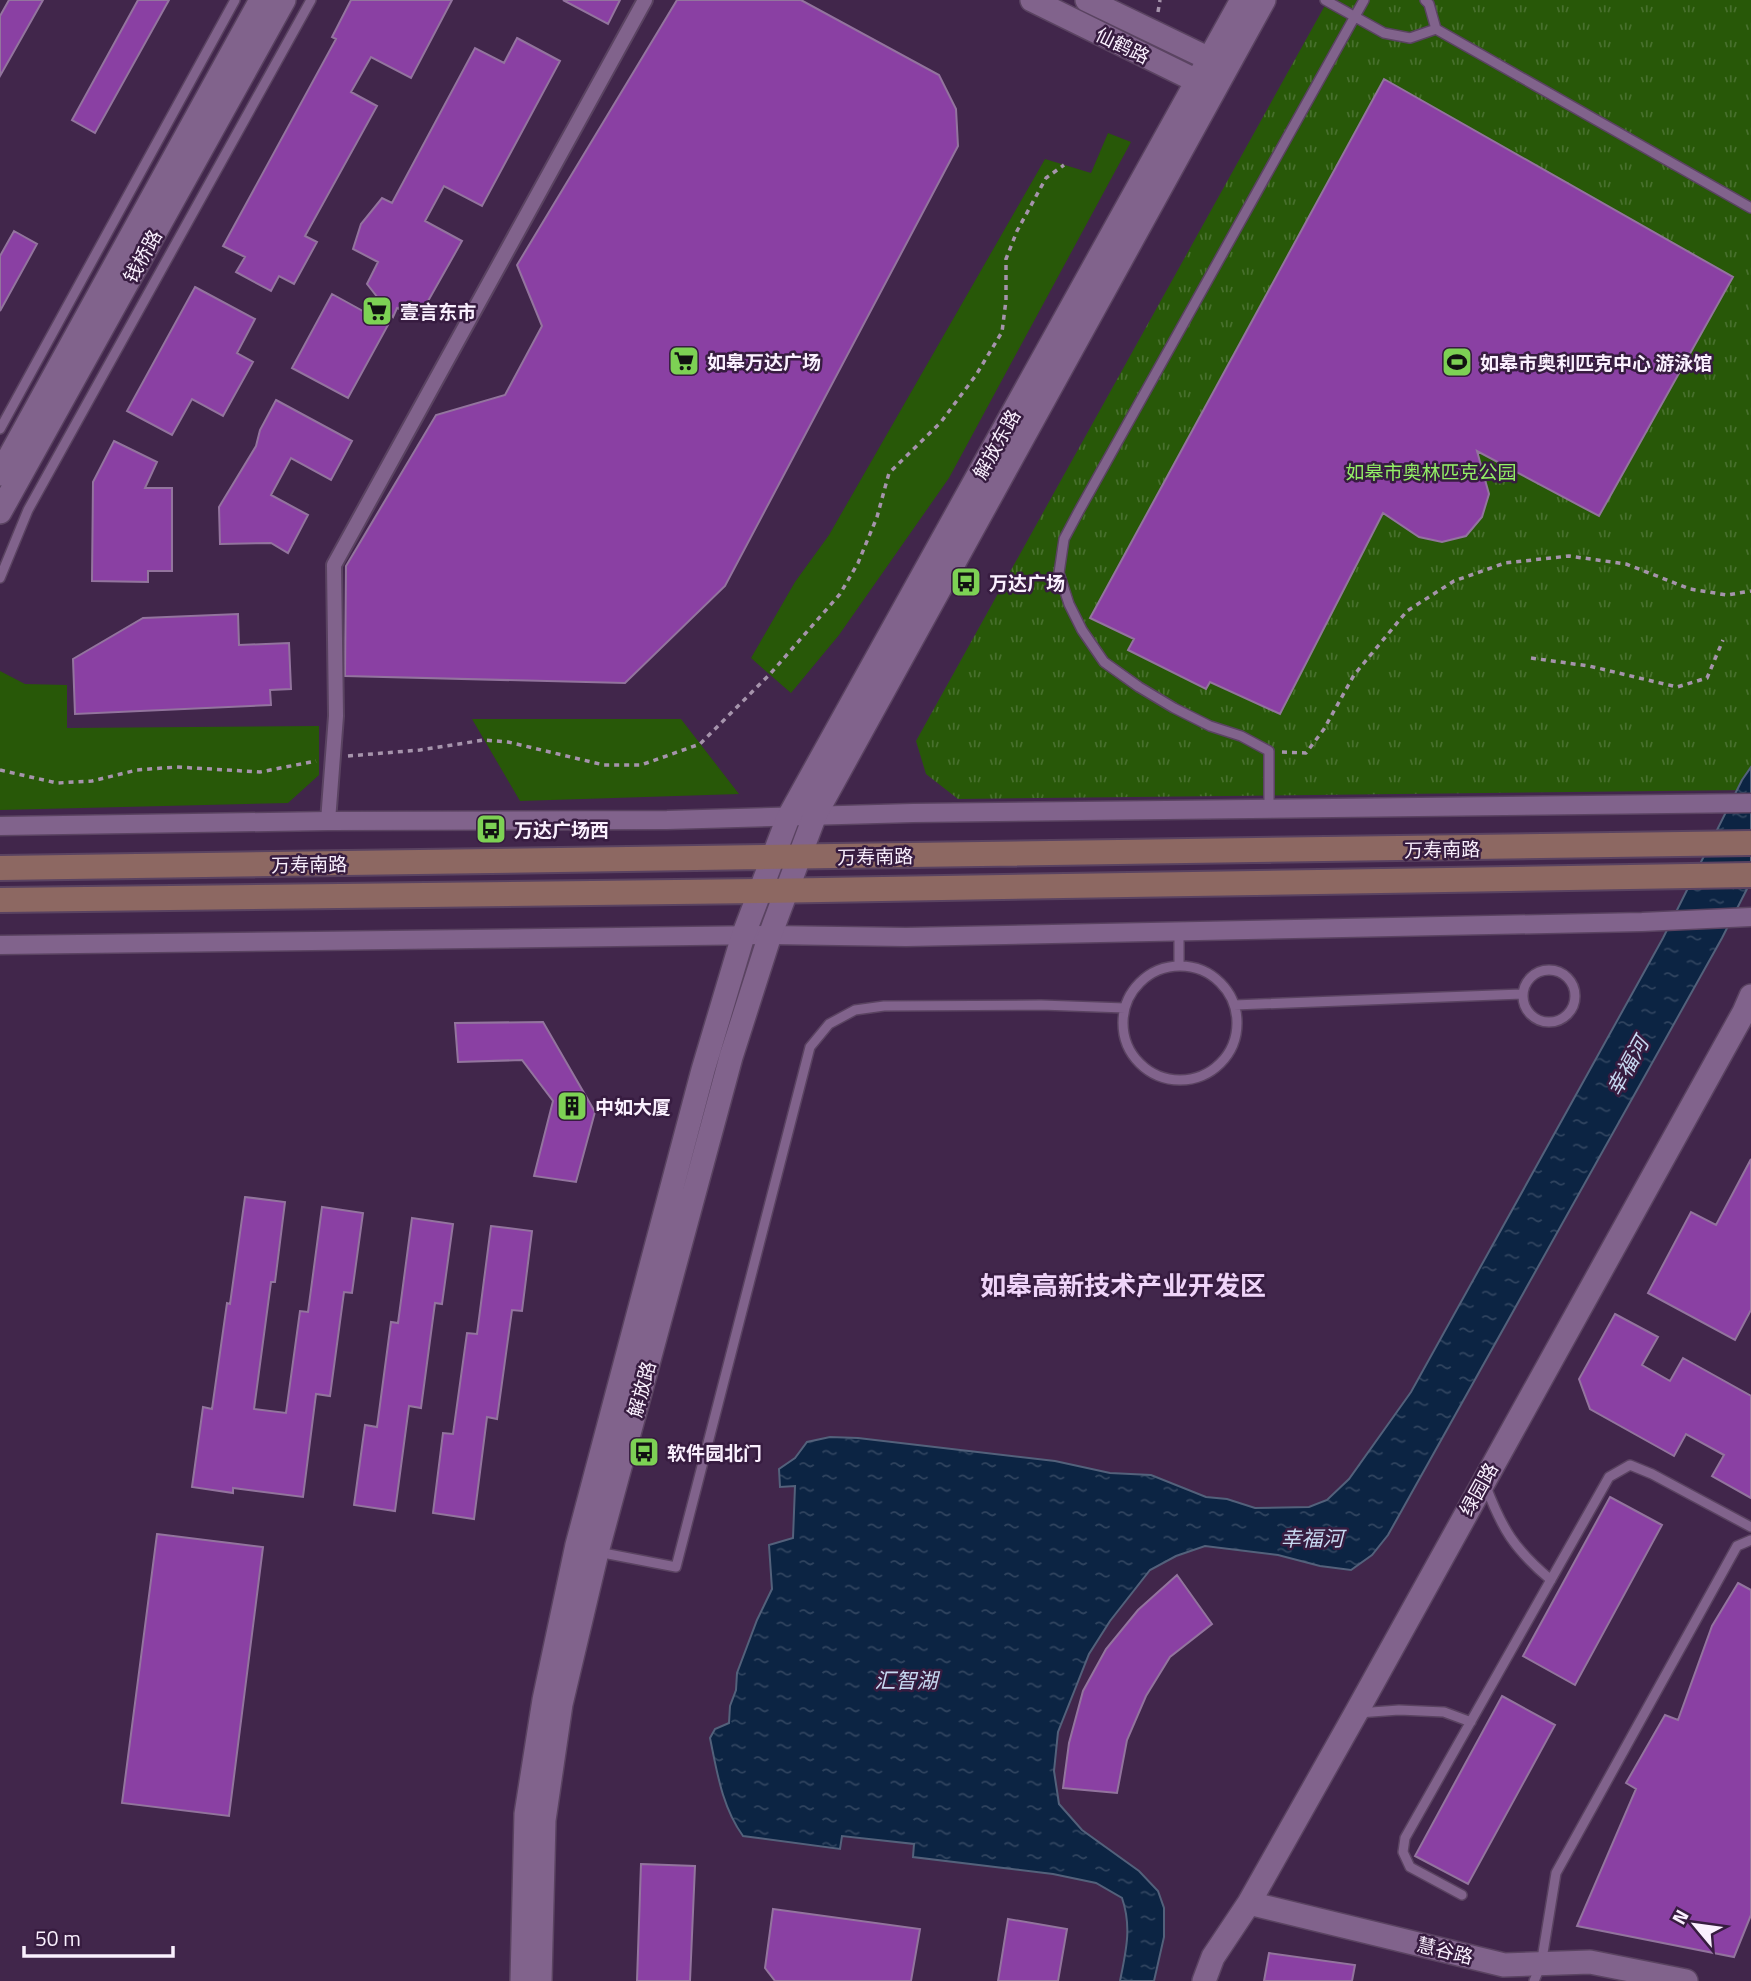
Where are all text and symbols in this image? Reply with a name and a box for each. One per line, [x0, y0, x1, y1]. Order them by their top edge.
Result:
street label: 仙鹤路 [1091, 19, 1155, 71]
street label: 钱桥路 [115, 224, 169, 288]
supermarket icon: 壹言东市 [360, 294, 394, 328]
place label: 壹言东市 [400, 297, 476, 326]
supermarket icon: 如皋万达广场 [667, 344, 701, 378]
sports icon: 如皋市奥利匹克中心 游泳馆 [1440, 345, 1474, 379]
place label: 如皋万达广场 [707, 347, 821, 376]
place label: 如皋市奥利匹克中心 游泳馆 [1480, 348, 1712, 377]
street label: 解放东路 [965, 404, 1027, 484]
park label: 如皋市奥林匹克公园 [1345, 457, 1517, 486]
bus stop icon: 万达广场 [949, 565, 983, 599]
place label: 万达广场 [989, 568, 1065, 597]
bus stop icon: 万达广场西 [474, 812, 508, 846]
place label: 万达广场西 [514, 815, 609, 844]
street label: 万寿南路 [1404, 834, 1480, 864]
street label: 万寿南路 [837, 841, 913, 871]
street label: 万寿南路 [271, 849, 347, 879]
water label: 幸福河 [1598, 1027, 1658, 1101]
building icon: 中如大厦 [555, 1089, 589, 1123]
place label: 中如大厦 [595, 1092, 671, 1121]
district label: 如皋高新技术产业开发区 [980, 1266, 1266, 1305]
street label: 解放路 [620, 1358, 662, 1420]
bus stop icon: 软件园北门 [627, 1435, 661, 1469]
place label: 软件园北门 [667, 1438, 762, 1467]
street label: 绿园路 [1451, 1457, 1505, 1521]
water label: 幸福河 [1281, 1522, 1347, 1554]
water label: 汇智湖 [875, 1664, 940, 1696]
north arrow [1660, 1890, 1730, 1960]
text: N [1664, 1904, 1696, 1929]
scale bar [24, 1914, 173, 1958]
text: 50 m [35, 1922, 81, 1954]
street label: 慧谷路 [1414, 1929, 1476, 1971]

